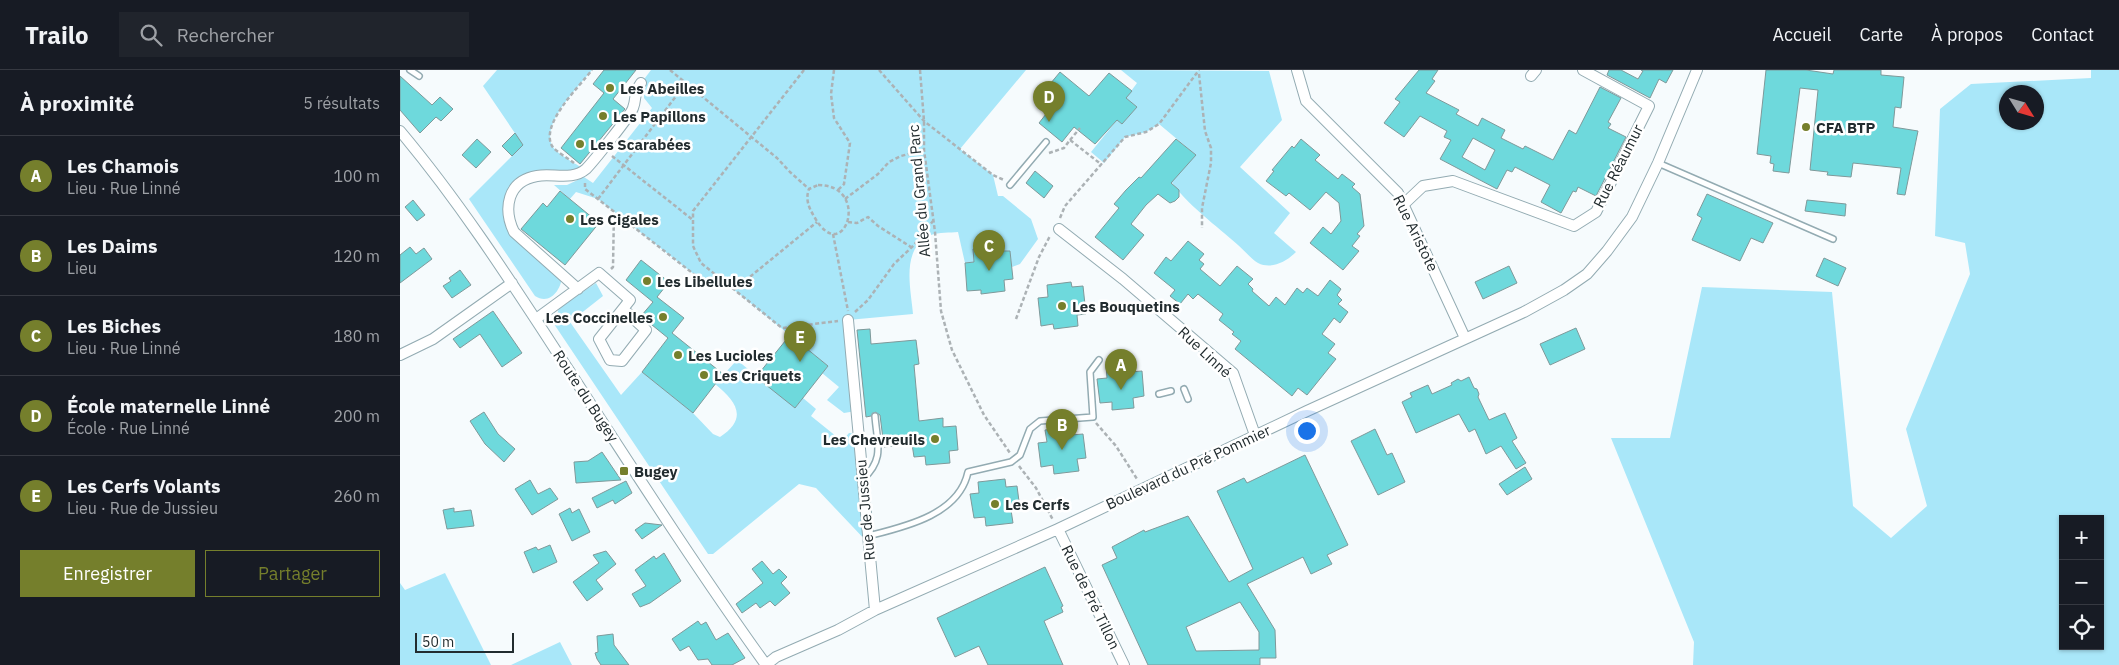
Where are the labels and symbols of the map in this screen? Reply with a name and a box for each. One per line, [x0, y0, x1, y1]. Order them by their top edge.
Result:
place label: Les Abeilles [620, 79, 705, 98]
pin: D [1033, 81, 1065, 122]
marker: Les Abeilles [604, 82, 616, 94]
north arrow [1999, 85, 2044, 130]
place label: Les Papillons [613, 107, 706, 126]
marker: Les Papillons [597, 110, 609, 122]
place label: CFA BTP [1816, 118, 1875, 137]
street label: Rue Réaumur [1589, 121, 1647, 211]
marker: CFA BTP [1800, 121, 1812, 133]
street label: Allée du Grand Parc [904, 123, 934, 258]
place label: Les Scarabées [590, 135, 691, 154]
marker: Les Scarabées [574, 138, 586, 150]
street label: Rue Aristote [1389, 192, 1443, 274]
place label: Les Cigales [580, 210, 659, 229]
marker: Les Cigales [564, 213, 576, 225]
pin: C [973, 230, 1005, 271]
place label: Les Libellules [657, 272, 753, 291]
marker: Les Libellules [641, 275, 653, 287]
place label: Les Bouquetins [1072, 297, 1180, 316]
marker: Les Bouquetins [1056, 300, 1068, 312]
place label: Les Coccinelles [545, 308, 653, 327]
marker: Les Coccinelles [657, 311, 669, 323]
pin: E [784, 321, 816, 362]
street label: Rue Linné [1174, 322, 1236, 382]
street label: Route du Bugey [549, 346, 623, 446]
place label: Les Lucioles [688, 346, 774, 365]
marker: Les Lucioles [672, 349, 684, 361]
pin: A [1105, 349, 1137, 390]
place label: Les Criquets [714, 366, 802, 385]
marker: Les Criquets [698, 369, 710, 381]
pin: B [1046, 409, 1078, 450]
your location [1294, 418, 1320, 444]
street label: Boulevard du Pré Pommier [1103, 420, 1274, 514]
place label: Les Chevreuils [823, 430, 925, 449]
marker: Les Chevreuils [929, 433, 941, 445]
street label: Rue de Jussieu [851, 459, 879, 561]
place label: Bugey [634, 462, 677, 481]
marker: Bugey [618, 465, 630, 477]
place label: Les Cerfs [1005, 495, 1070, 514]
marker: Les Cerfs [989, 498, 1001, 510]
street label: Rue de Pré Tillon [1058, 542, 1124, 652]
scale bar [415, 630, 514, 653]

